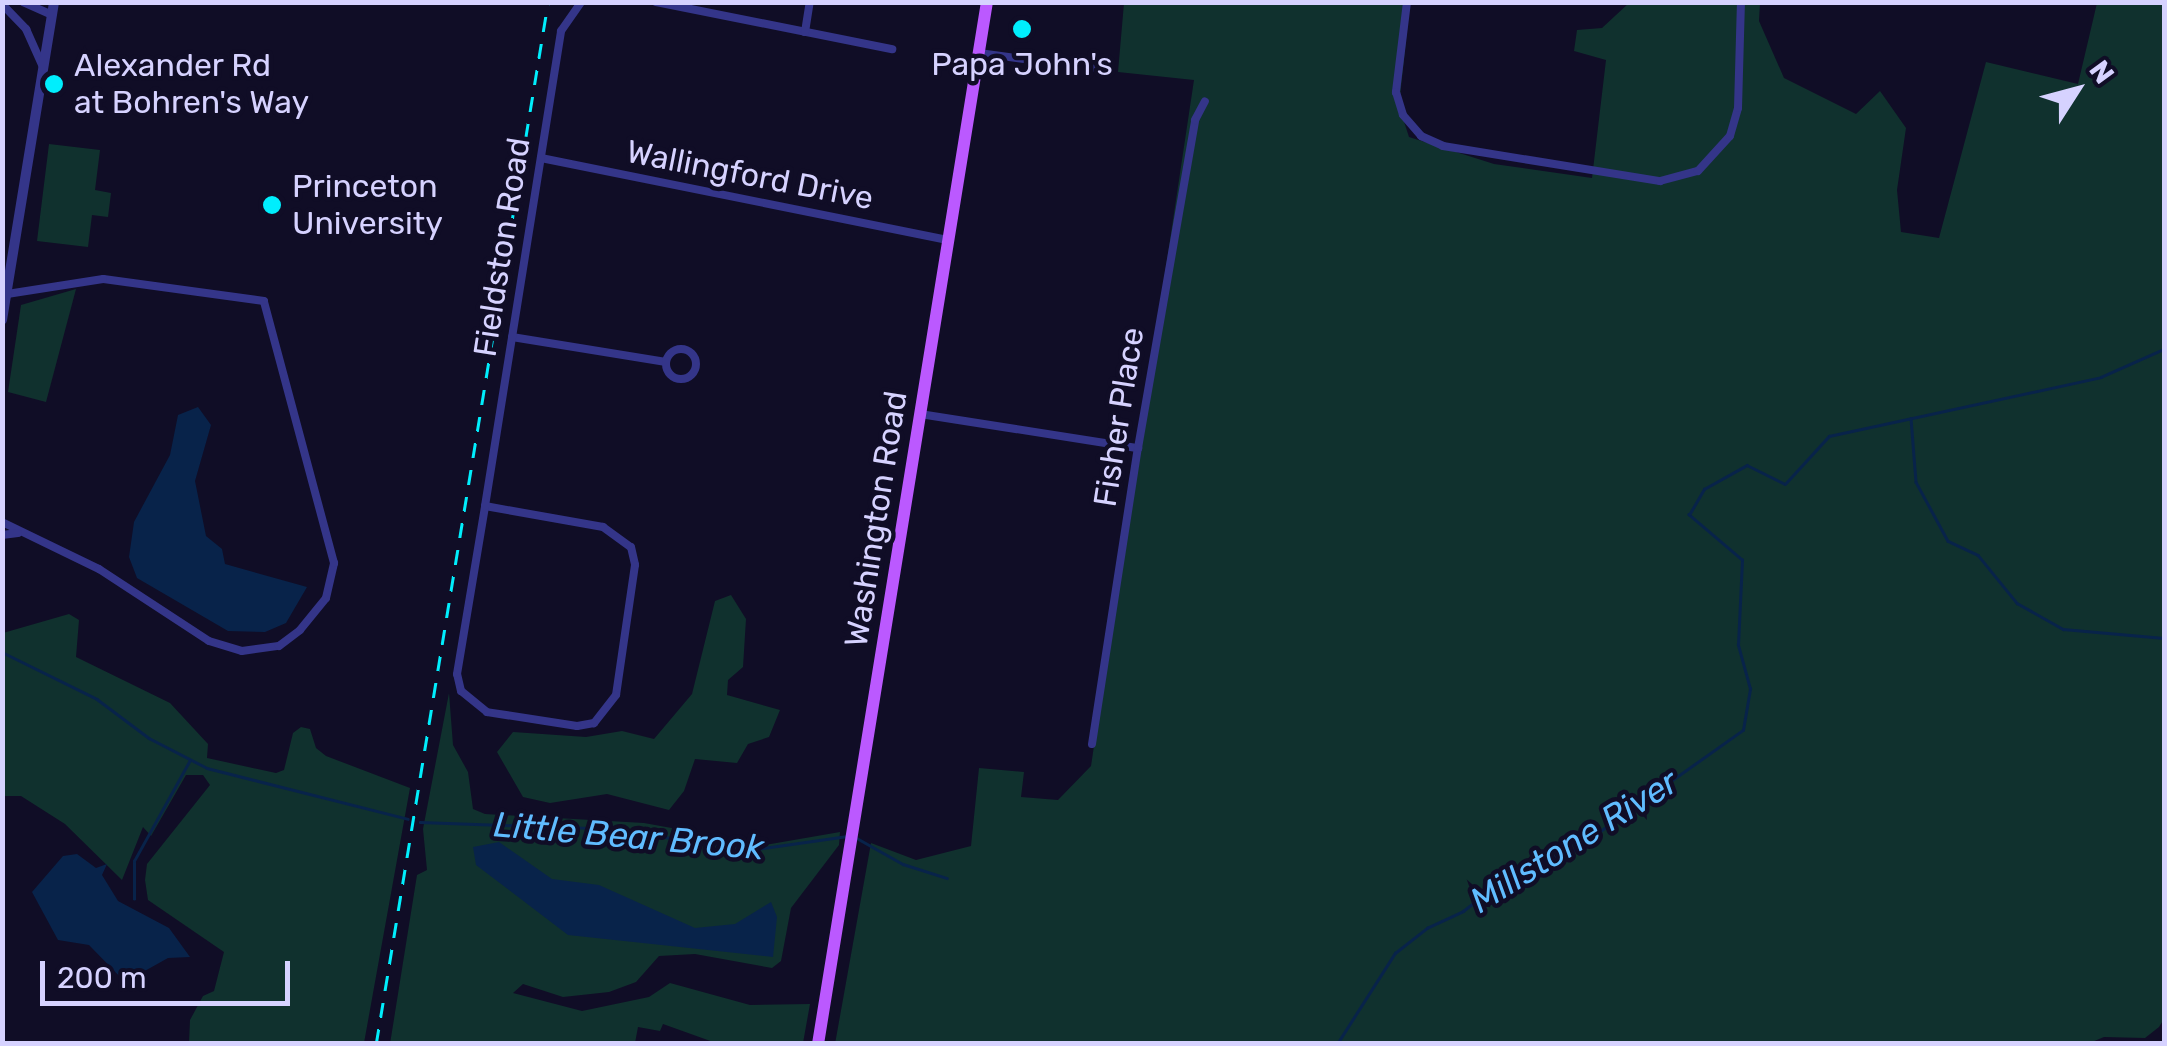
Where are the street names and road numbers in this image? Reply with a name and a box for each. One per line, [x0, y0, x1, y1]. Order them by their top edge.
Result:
street label: Wallingford Drive [623, 132, 877, 218]
street label: Fieldston Road [466, 135, 538, 359]
street label: Fisher Place [1086, 324, 1152, 510]
street label: Washington Road [837, 388, 915, 650]

